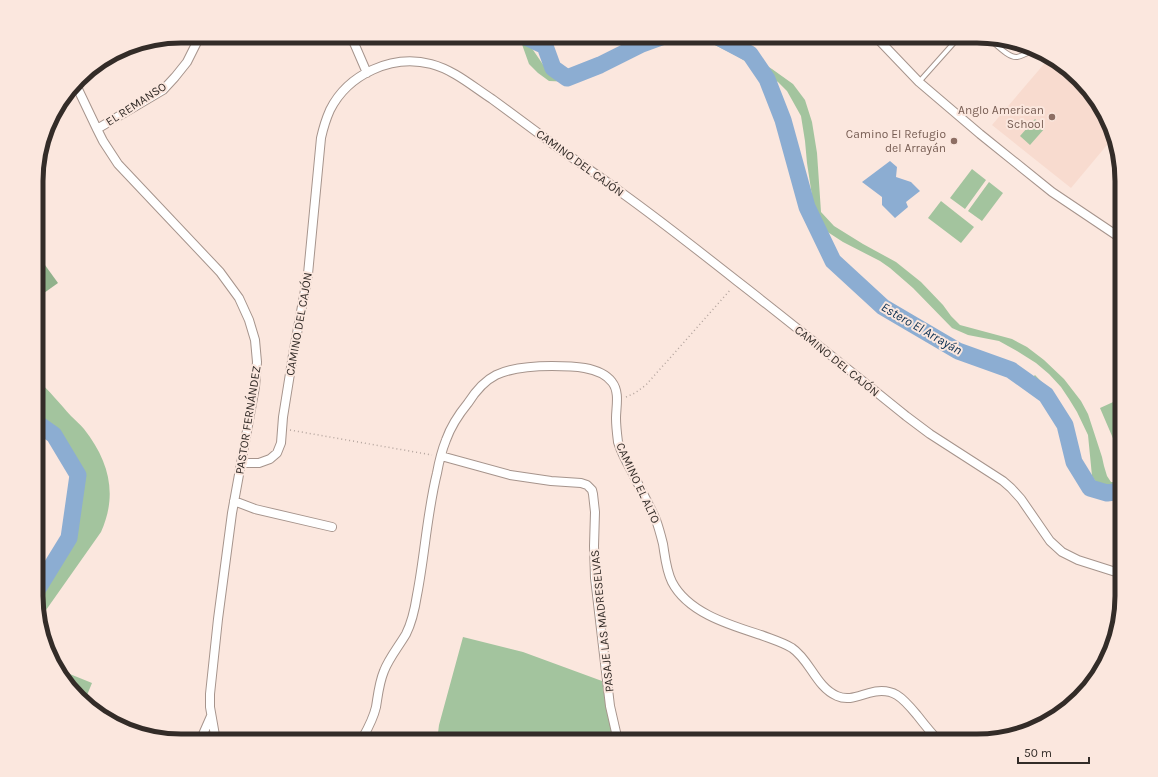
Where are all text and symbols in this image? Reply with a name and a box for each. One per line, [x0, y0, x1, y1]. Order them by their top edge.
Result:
street label: EL REMANSO [103, 79, 169, 129]
place label: Anglo American School [958, 103, 1044, 131]
marker: Anglo American School [1047, 112, 1057, 122]
street label: CAMINO DEL CAJÓN [534, 126, 627, 199]
place label: Camino El Refugio del Arrayán [846, 127, 946, 155]
marker: Camino El Refugio del Arrayán [949, 136, 959, 146]
street label: CAMINO DEL CAJÓN [282, 271, 315, 377]
water label: Estero El Arrayán [879, 299, 965, 358]
street label: CAMINO DEL CAJÓN [792, 322, 883, 399]
street label: PASTOR FERNÁNDEZ [232, 365, 263, 475]
street label: CAMINO EL ALTO [613, 440, 663, 526]
street label: PASAJE LAS MADRESELVAS [588, 549, 616, 693]
scale bar [1018, 739, 1089, 765]
text: 50 m [1024, 746, 1052, 760]

